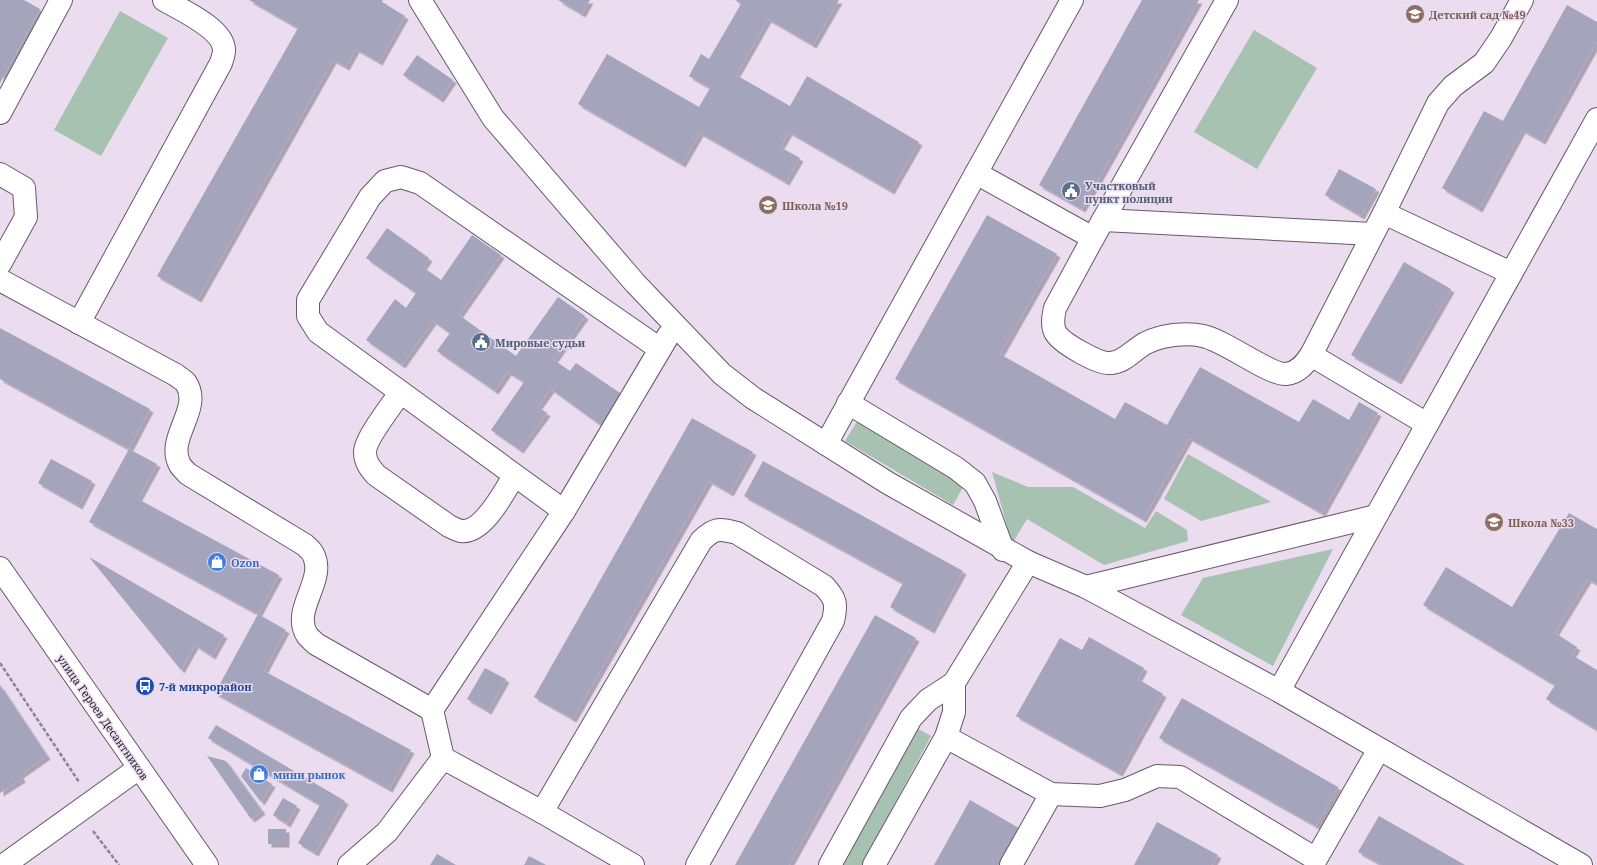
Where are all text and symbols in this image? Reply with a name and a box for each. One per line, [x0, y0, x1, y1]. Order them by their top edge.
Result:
school or university icon: Детский сад №49 [1404, 3, 1426, 25]
place label: Детский сад №49 [1429, 7, 1526, 22]
place label: Участковый пункт полиции [1085, 178, 1173, 206]
public building icon: Участковый пункт полиции [1060, 180, 1082, 202]
school or university icon: Школа №19 [757, 194, 779, 216]
place label: Школа №19 [782, 198, 848, 213]
public building icon: Мировые судьи [470, 331, 492, 353]
place label: Мировые судьи [495, 335, 586, 350]
school or university icon: Школа №33 [1483, 511, 1505, 533]
place label: Школа №33 [1508, 515, 1574, 530]
shop icon: Ozon [206, 551, 228, 573]
place label: Ozon [231, 555, 260, 570]
street label: улица Героев Десантников [54, 651, 152, 783]
bus stop icon: 7-й микрорайон [134, 675, 156, 697]
place label: 7-й микрорайон [159, 679, 252, 694]
shop icon: мини рынок [248, 763, 270, 785]
place label: мини рынок [273, 767, 345, 782]

